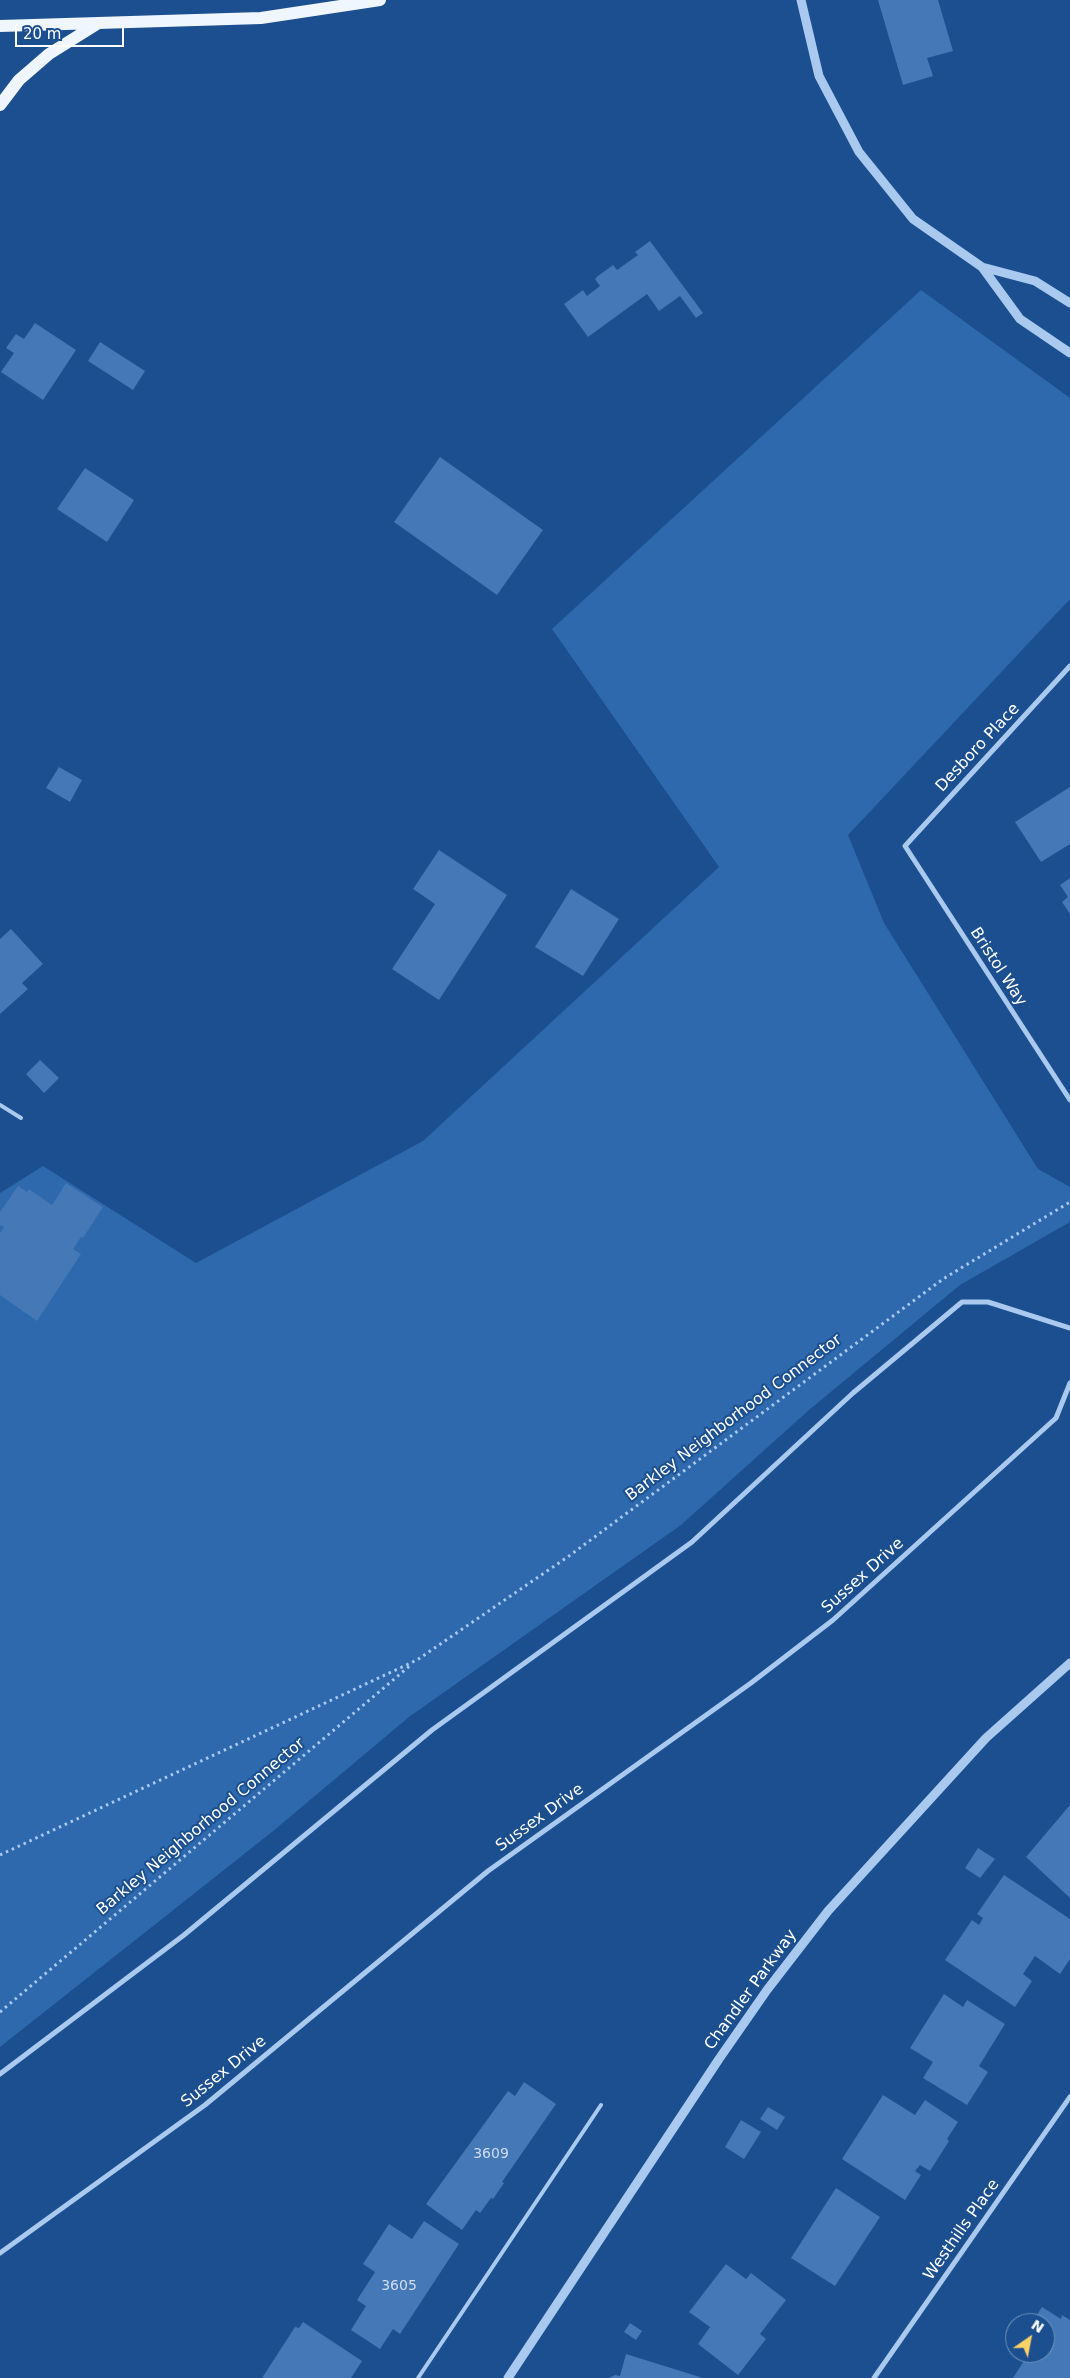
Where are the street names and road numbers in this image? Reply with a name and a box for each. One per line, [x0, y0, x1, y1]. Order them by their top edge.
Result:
street label: Desboro Place [932, 700, 1024, 796]
street label: Bristol Way [965, 924, 1031, 1010]
street label: Barkley Neighborhood Connector [622, 1330, 846, 1506]
street label: Sussex Drive [818, 1534, 908, 1618]
street label: Barkley Neighborhood Connector [93, 1734, 309, 1920]
street label: Sussex Drive [492, 1780, 588, 1856]
street label: Chandler Parkway [701, 1926, 801, 2054]
street label: Sussex Drive [178, 2032, 270, 2112]
street label: Westhills Place [920, 2176, 1004, 2284]

